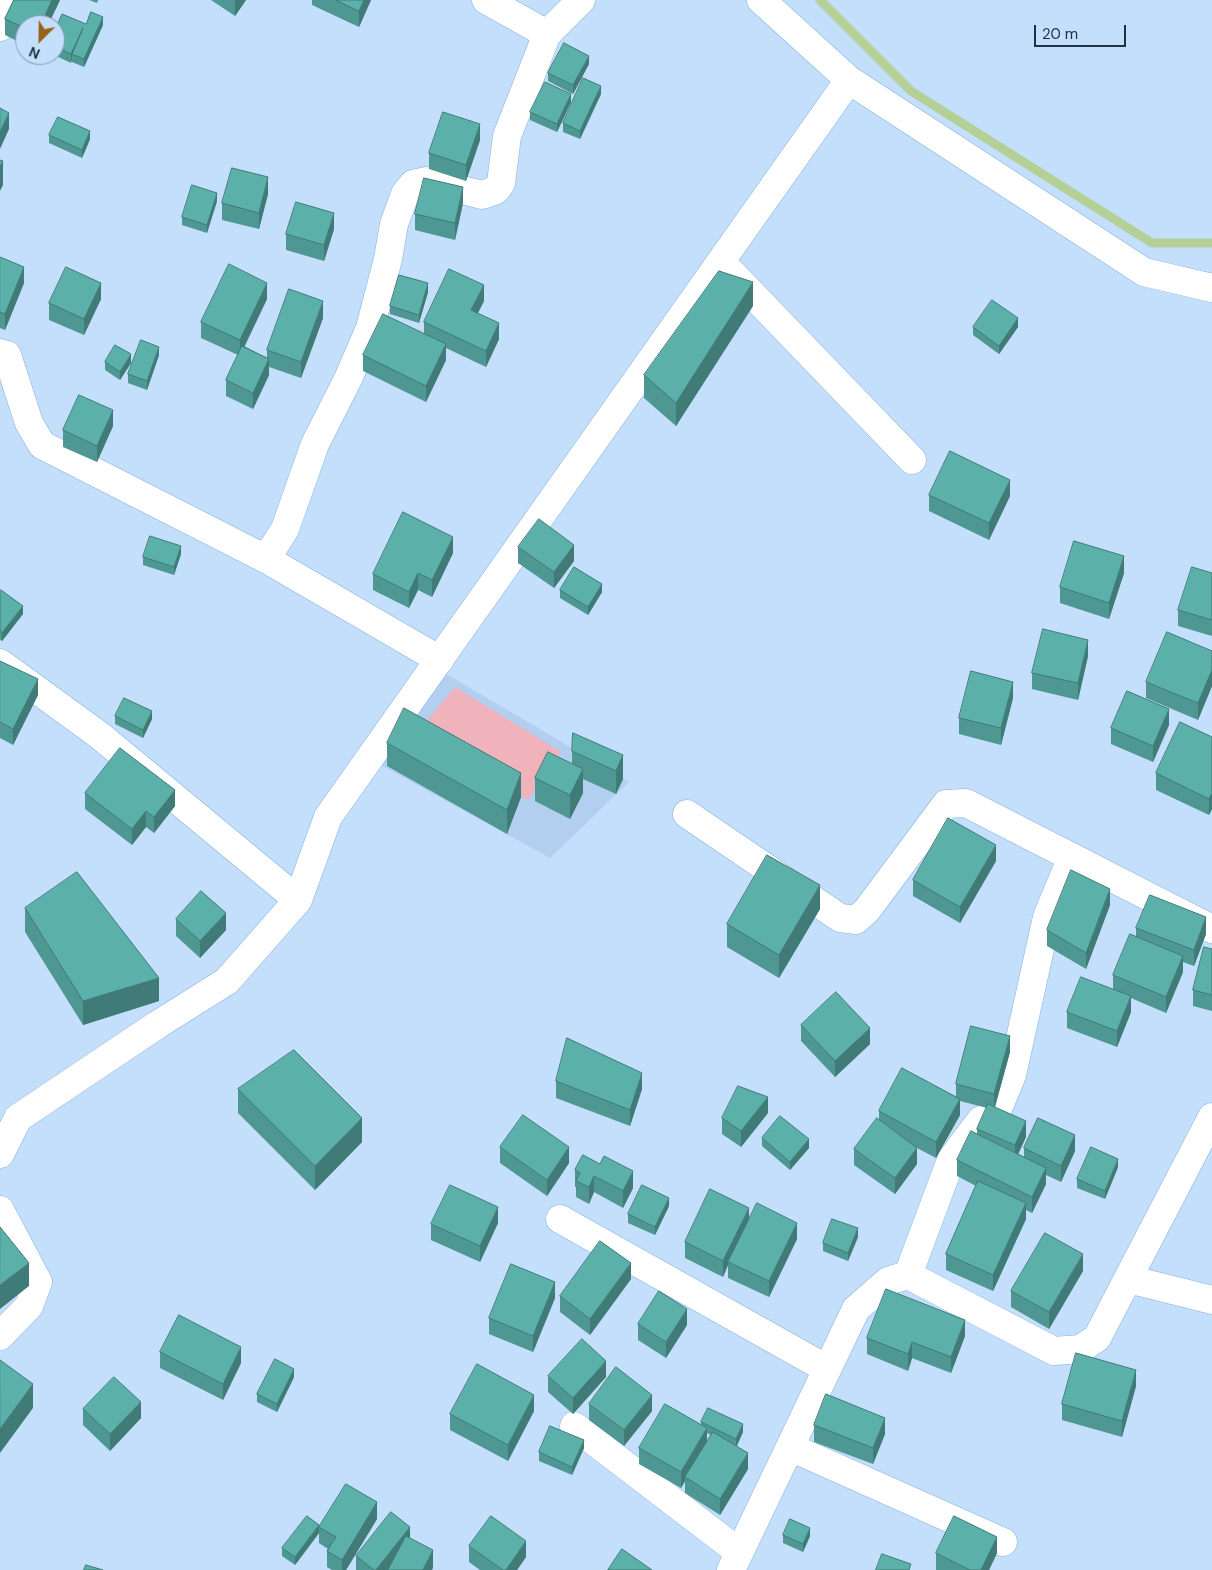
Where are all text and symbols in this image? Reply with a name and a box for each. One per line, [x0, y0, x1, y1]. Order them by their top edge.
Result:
north arrow [15, 15, 65, 65]
scale bar [1037, 15, 1130, 47]
text: 20 m [1042, 24, 1078, 44]
text: N [26, 43, 43, 63]

